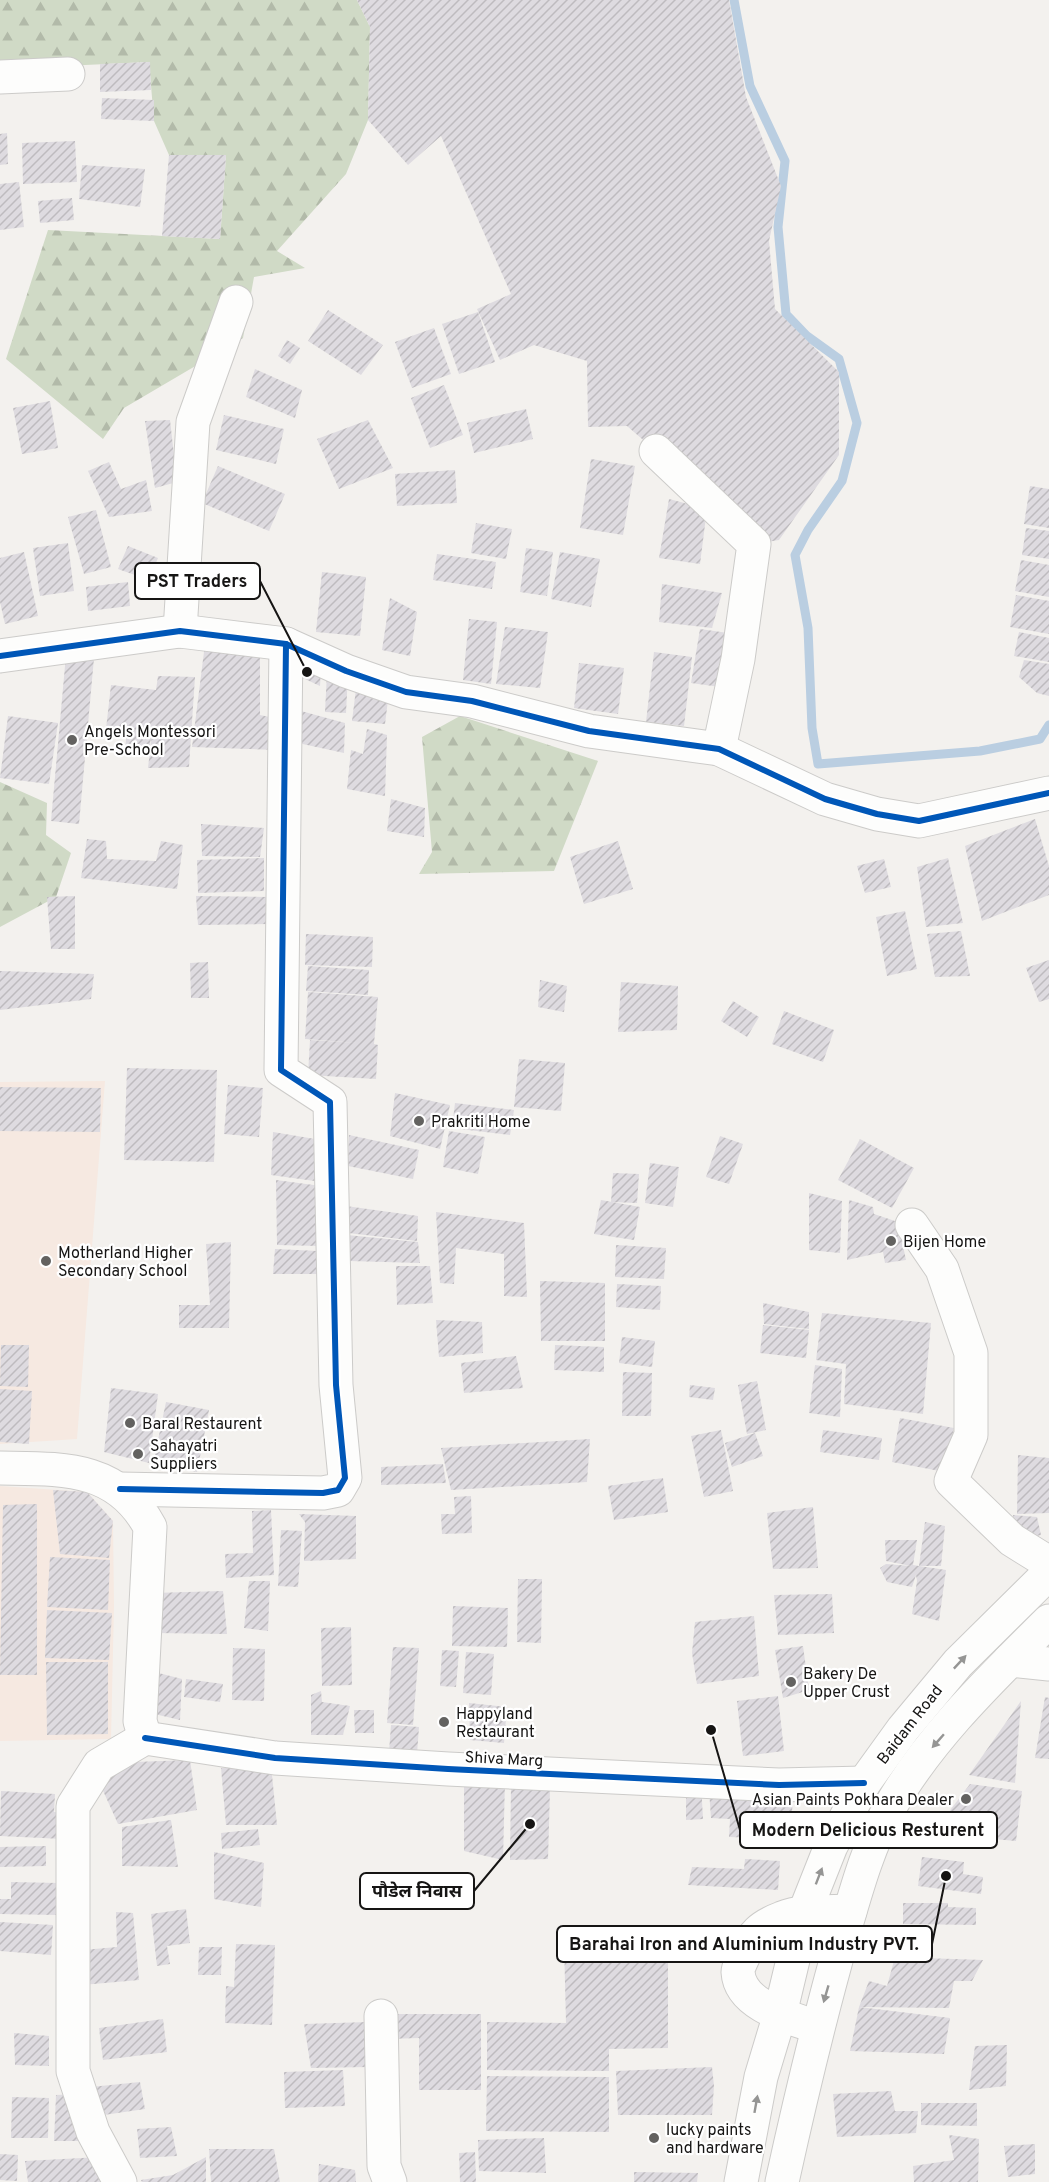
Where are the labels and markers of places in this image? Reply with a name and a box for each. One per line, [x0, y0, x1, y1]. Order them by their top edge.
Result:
callout: PST Traders [135, 563, 260, 599]
place label: Angels Montessori Pre-School [84, 723, 216, 761]
marker: Angels Montessori Pre-School [65, 733, 79, 747]
place label: Prakriti Home [431, 1113, 530, 1133]
marker: Prakriti Home [412, 1114, 426, 1128]
place label: Bijen Home [903, 1233, 986, 1253]
marker: Bijen Home [884, 1234, 898, 1248]
place label: Motherland Higher Secondary School [58, 1244, 193, 1282]
marker: Motherland Higher Secondary School [39, 1254, 53, 1268]
place label: Baral Restaurent [142, 1415, 262, 1435]
marker: Baral Restaurent [123, 1416, 137, 1430]
place label: Sahayatri Suppliers [150, 1437, 217, 1475]
marker: Sahayatri Suppliers [131, 1447, 145, 1461]
place label: Bakery De Upper Crust [803, 1665, 890, 1703]
marker: Bakery De Upper Crust [784, 1675, 798, 1689]
place label: Happyland Restaurant [456, 1705, 535, 1743]
marker: Happyland Restaurant [437, 1715, 451, 1729]
place label: Asian Paints Pokhara Dealer [752, 1791, 954, 1811]
marker: Asian Paints Pokhara Dealer [959, 1792, 973, 1806]
callout: Modern Delicious Resturent [740, 1812, 997, 1848]
callout: पौडेल निवास [360, 1873, 474, 1909]
callout: Barahai Iron and Aluminium Industry PVT. [557, 1926, 932, 1962]
place label: lucky paints and hardware [666, 2121, 764, 2159]
marker: lucky paints and hardware [647, 2131, 661, 2145]

